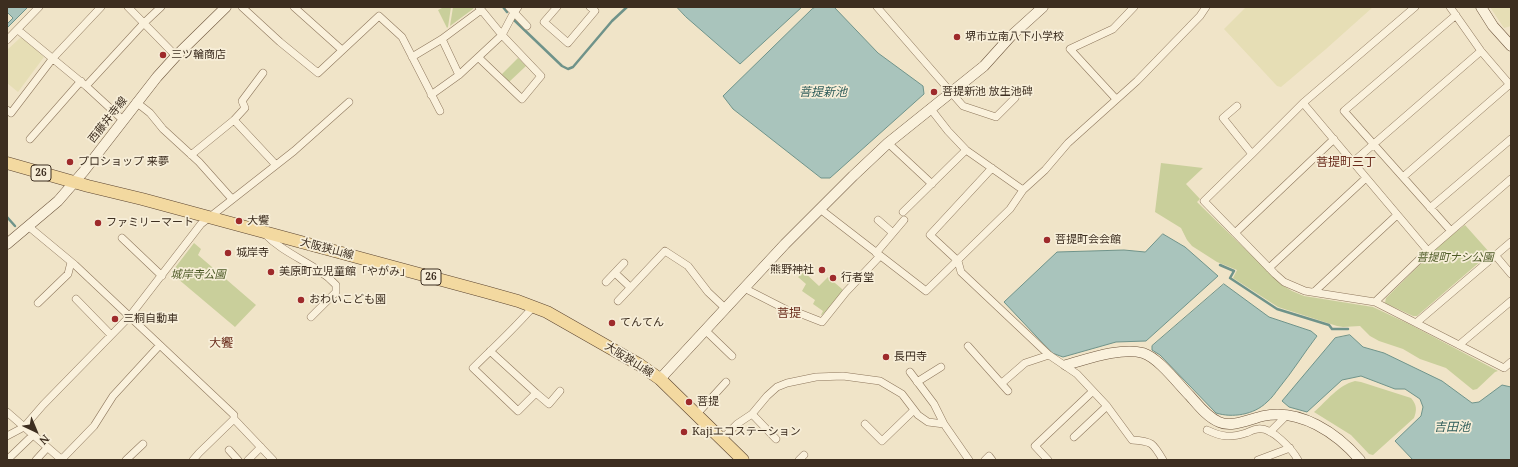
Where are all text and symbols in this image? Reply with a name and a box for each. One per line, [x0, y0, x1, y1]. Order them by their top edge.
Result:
place label: 堺市立南八下小学校 [965, 30, 1064, 44]
marker: 堺市立南八下小学校 [952, 32, 962, 42]
place label: 三ツ輪商店 [171, 48, 226, 62]
marker: 三ツ輪商店 [158, 50, 168, 60]
place label: 菩提新池 放生池碑 [942, 85, 1033, 99]
water label: 菩提新池 [799, 86, 847, 100]
marker: 菩提新池 放生池碑 [929, 87, 939, 97]
street label: 西藤井寺線 [86, 94, 130, 146]
place label: プロショップ 来夢 [78, 155, 169, 169]
district label: 菩提町三丁 [1316, 156, 1376, 170]
marker: プロショップ 来夢 [65, 157, 75, 167]
road number: 26 [31, 165, 51, 181]
place label: 大饗 [247, 214, 269, 228]
place label: ファミリーマート [106, 216, 194, 230]
marker: 大饗 [234, 216, 244, 226]
marker: ファミリーマート [93, 218, 103, 228]
place label: 菩提町会会館 [1055, 233, 1121, 247]
marker: 菩提町会会館 [1042, 235, 1052, 245]
street label: 大阪狭山線 [299, 236, 355, 262]
place label: 城岸寺 [236, 246, 269, 260]
marker: 城岸寺 [223, 248, 233, 258]
park label: 菩提町ナシ公園 [1417, 251, 1493, 265]
place label: 熊野神社 [770, 263, 814, 277]
place label: 美原町立児童館「やがみ」 [279, 265, 411, 279]
marker: 熊野神社 [817, 265, 827, 275]
marker: 美原町立児童館「やがみ」 [266, 267, 276, 277]
park label: 城岸寺公園 [171, 268, 225, 282]
road number: 26 [421, 269, 441, 285]
place label: 行者堂 [841, 271, 874, 285]
marker: 行者堂 [828, 273, 838, 283]
place label: おわいこども園 [309, 293, 386, 307]
marker: おわいこども園 [296, 295, 306, 305]
district label: 菩提 [777, 307, 801, 321]
place label: 三桐自動車 [123, 312, 178, 326]
marker: 三桐自動車 [110, 314, 120, 324]
place label: てんてん [620, 316, 664, 330]
marker: てんてん [607, 318, 617, 328]
district label: 大饗 [209, 337, 233, 351]
street label: 大阪狭山線 [602, 340, 656, 380]
place label: 長円寺 [894, 350, 927, 364]
marker: 長円寺 [881, 352, 891, 362]
place label: 菩提 [697, 395, 719, 409]
marker: 菩提 [684, 397, 694, 407]
north arrow [16, 411, 56, 451]
water label: 吉田池 [1434, 421, 1470, 435]
place label: Kajiエコステーション [692, 425, 801, 439]
marker: Kajiエコステーション [679, 427, 689, 437]
text: N [36, 432, 53, 448]

